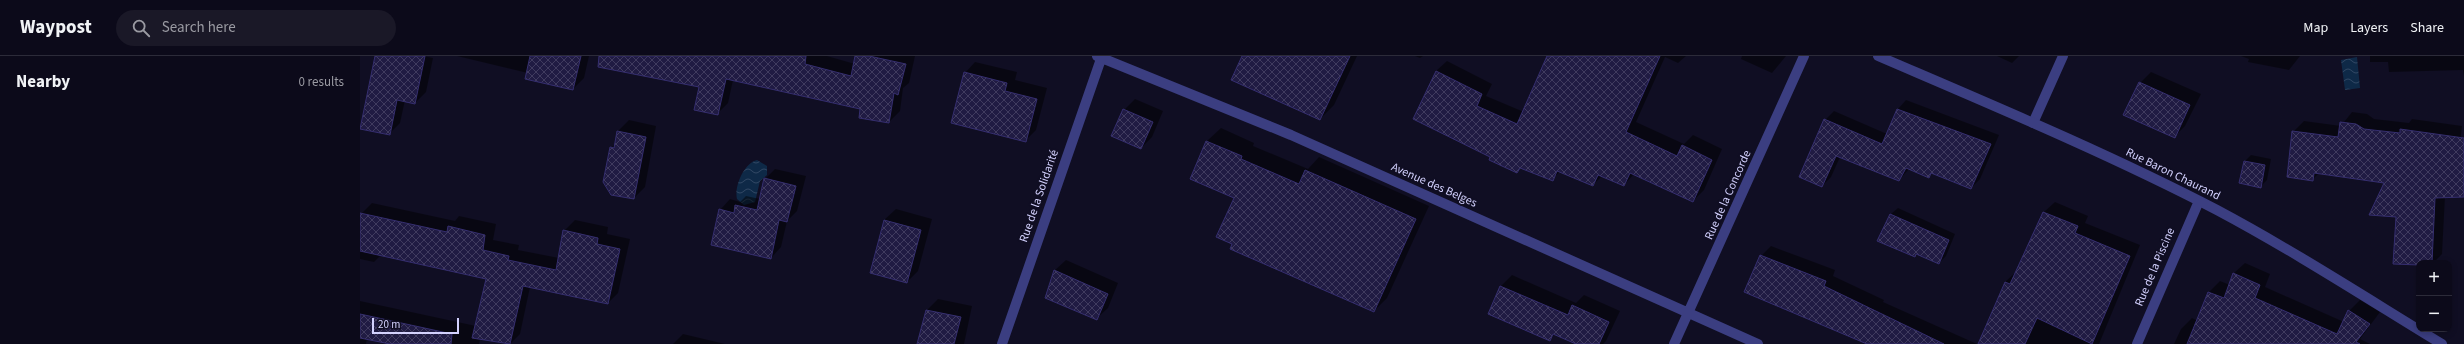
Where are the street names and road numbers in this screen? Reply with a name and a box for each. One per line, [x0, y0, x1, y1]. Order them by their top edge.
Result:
street label: Rue Baron Chaurand [2123, 144, 2223, 204]
street label: Rue de la Solidarité [1015, 147, 1063, 245]
street label: Rue de la Concorde [1701, 147, 1755, 243]
street label: Avenue des Belges [1388, 158, 1480, 212]
street label: Rue de la Piscine [2131, 225, 2179, 309]

